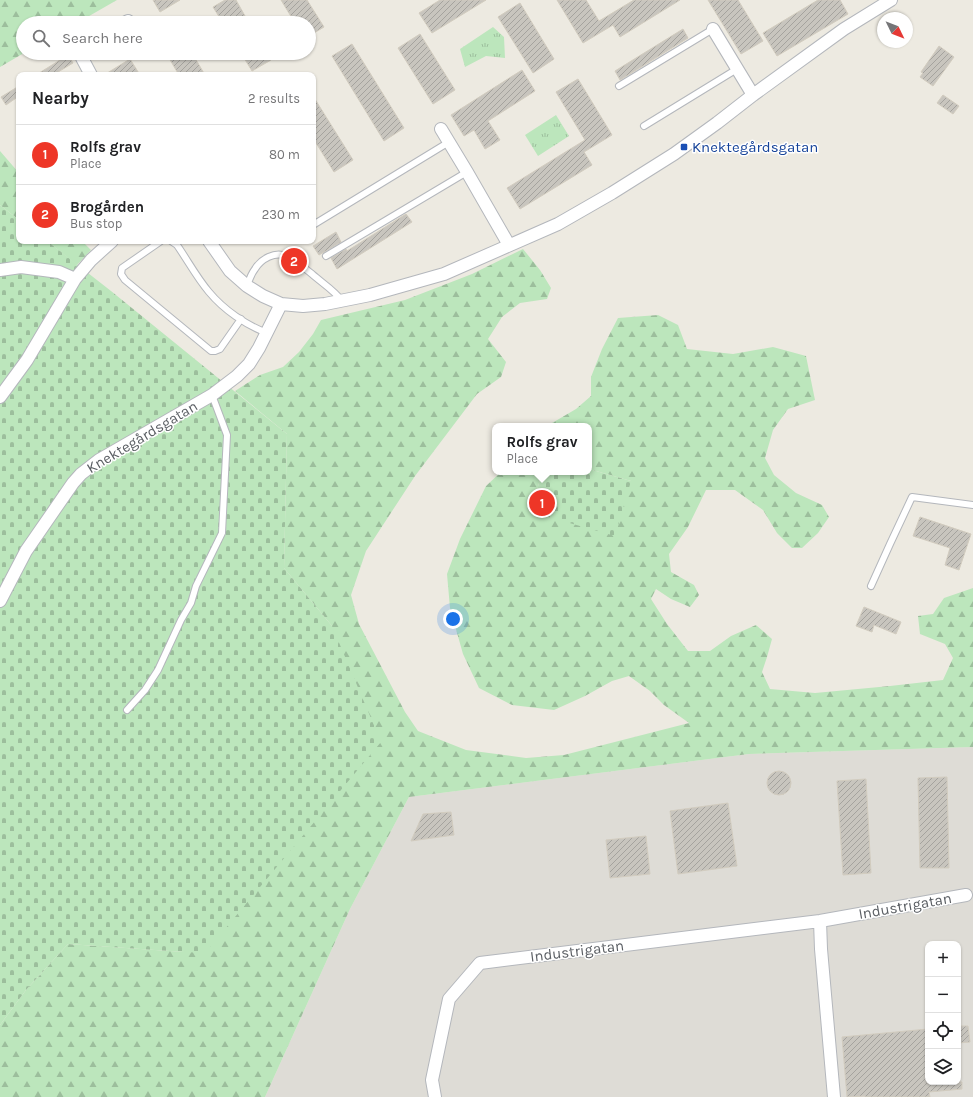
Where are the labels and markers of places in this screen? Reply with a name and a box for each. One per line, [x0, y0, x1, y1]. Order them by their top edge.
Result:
place label: Knektegårdsgatan [692, 138, 818, 156]
marker: Knektegårdsgatan [679, 142, 689, 152]
pin: 2 [281, 246, 307, 276]
pin: 1 [529, 488, 555, 518]

